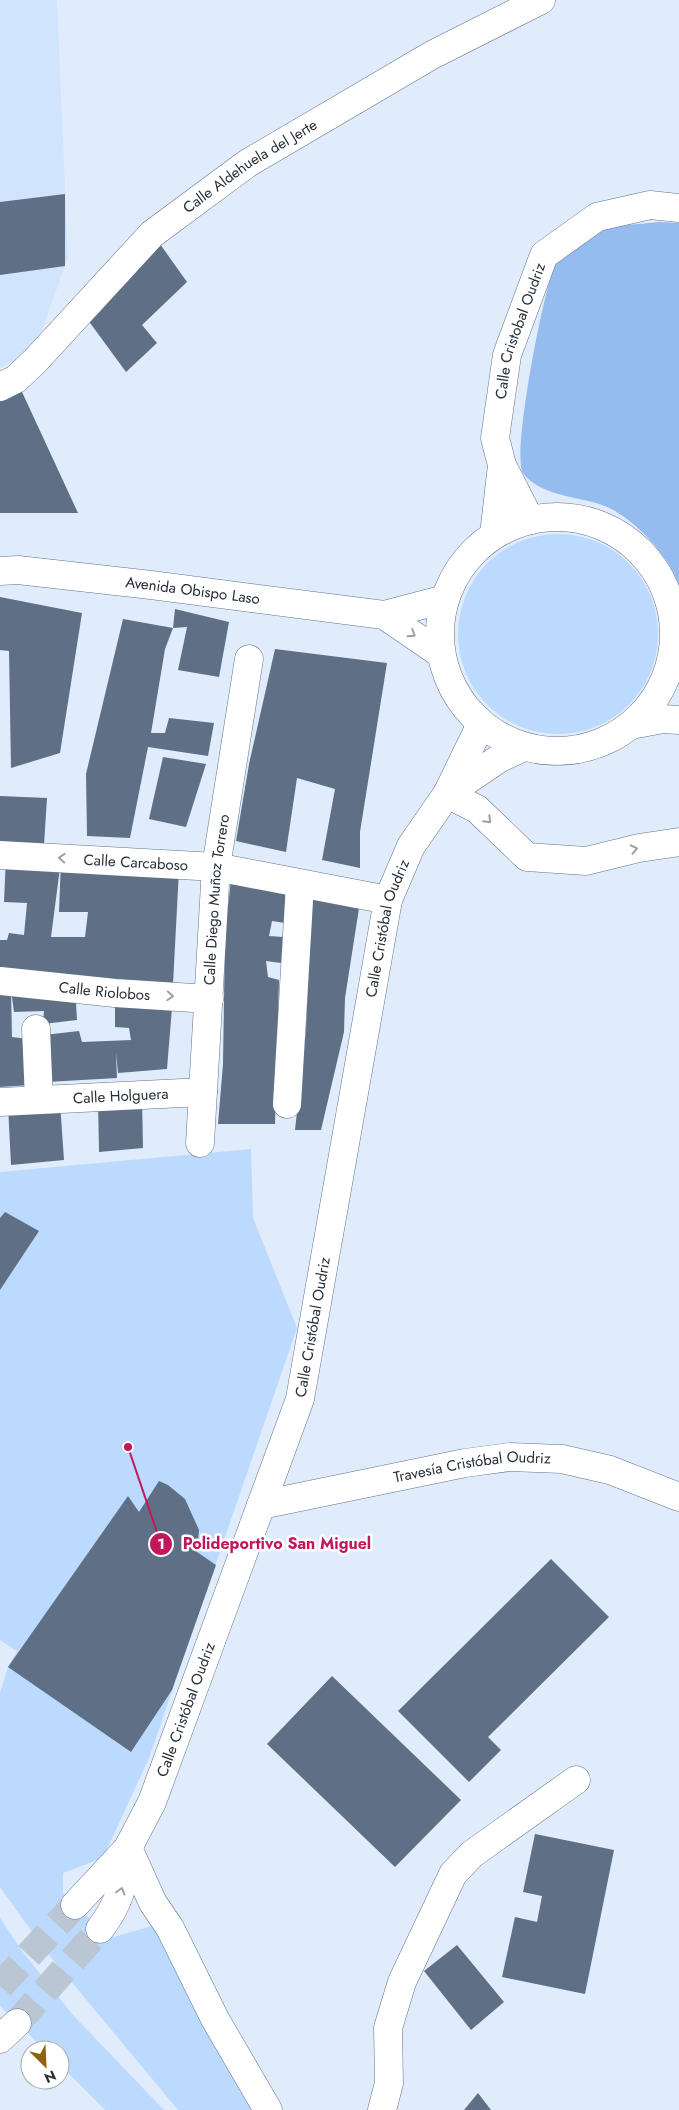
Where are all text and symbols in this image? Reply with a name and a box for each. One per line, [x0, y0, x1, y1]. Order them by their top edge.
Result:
street label: Calle Aldehuela del Jerte [178, 114, 321, 219]
street label: Calle Cristobal Oudriz [490, 260, 551, 401]
street label: Avenida Obispo Laso [124, 571, 261, 610]
one-way arrow [407, 628, 416, 638]
street label: Calle Diego Muñoz Torrero [198, 813, 235, 986]
one-way arrow [482, 814, 491, 823]
one-way arrow [629, 844, 638, 855]
street label: Calle Carcaboso [83, 849, 189, 876]
one-way arrow [58, 852, 66, 863]
street label: Calle Cristóbal Oudriz [360, 856, 415, 999]
street label: Calle Riolobos [58, 976, 151, 1006]
one-way arrow [167, 991, 175, 1002]
street label: Calle Holguera [73, 1083, 169, 1109]
street label: Calle Cristóbal Oudriz [290, 1255, 336, 1399]
street label: Travesía Cristóbal Oudriz [391, 1446, 551, 1488]
callout: Polideportivo San Miguel [148, 1528, 381, 1559]
text: Polideportivo San Miguel [183, 1532, 371, 1555]
text: 1 [157, 1533, 165, 1555]
street label: Calle Cristóbal Oudriz [151, 1639, 221, 1780]
one-way arrow [115, 1888, 125, 1896]
north arrow [20, 2040, 70, 2090]
text: N [41, 2065, 59, 2088]

